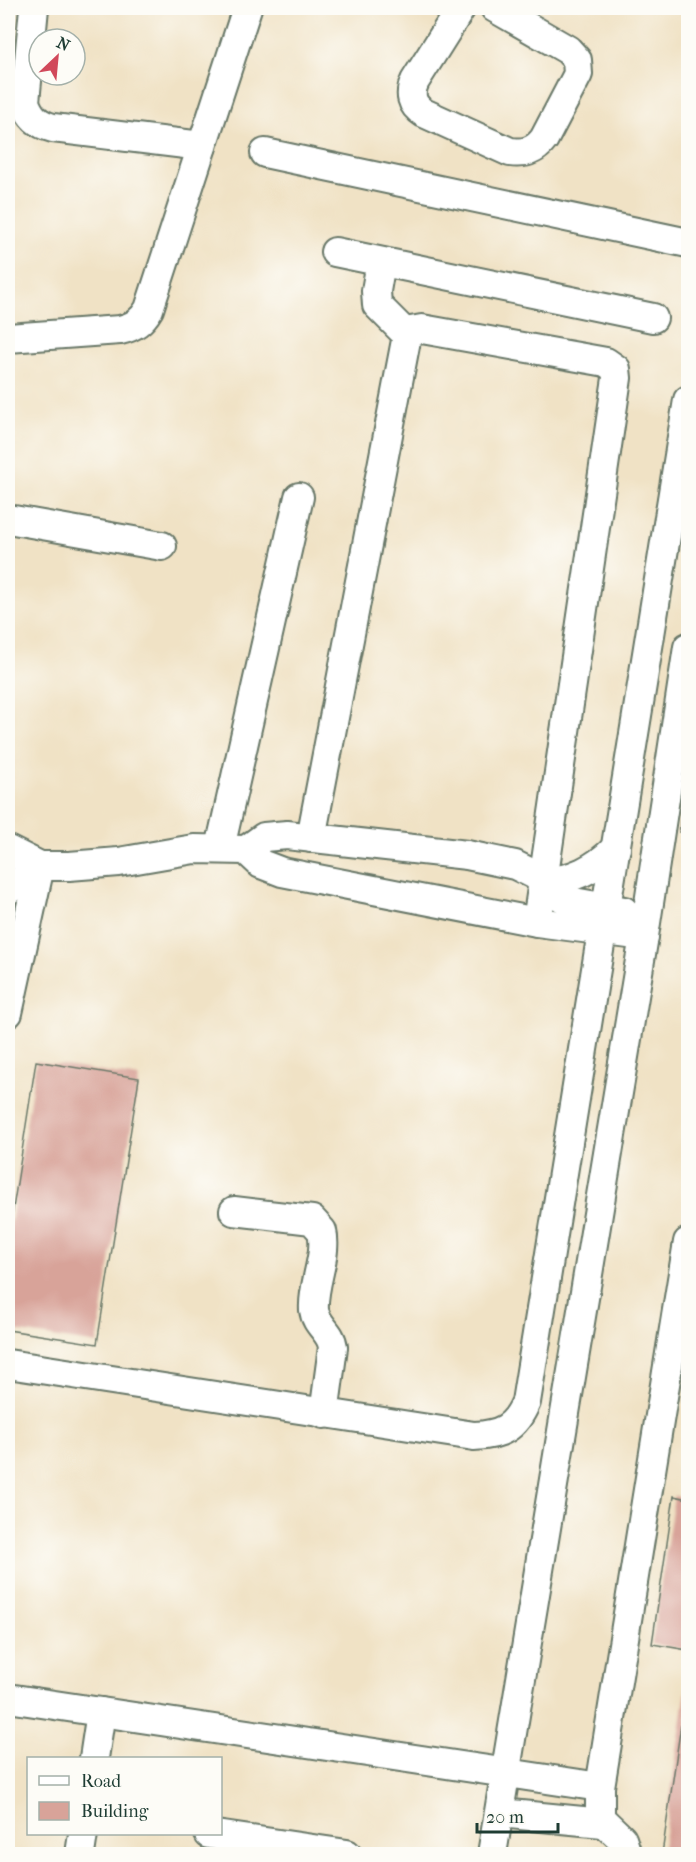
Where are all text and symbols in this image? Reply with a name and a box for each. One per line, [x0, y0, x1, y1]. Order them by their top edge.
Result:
north arrow [27, 27, 87, 87]
text: N [54, 33, 74, 56]
legend [27, 1757, 222, 1835]
text: Road [81, 1771, 121, 1792]
scale bar [477, 1796, 558, 1834]
text: Building [81, 1801, 149, 1822]
text: 20 m [486, 1807, 524, 1828]

